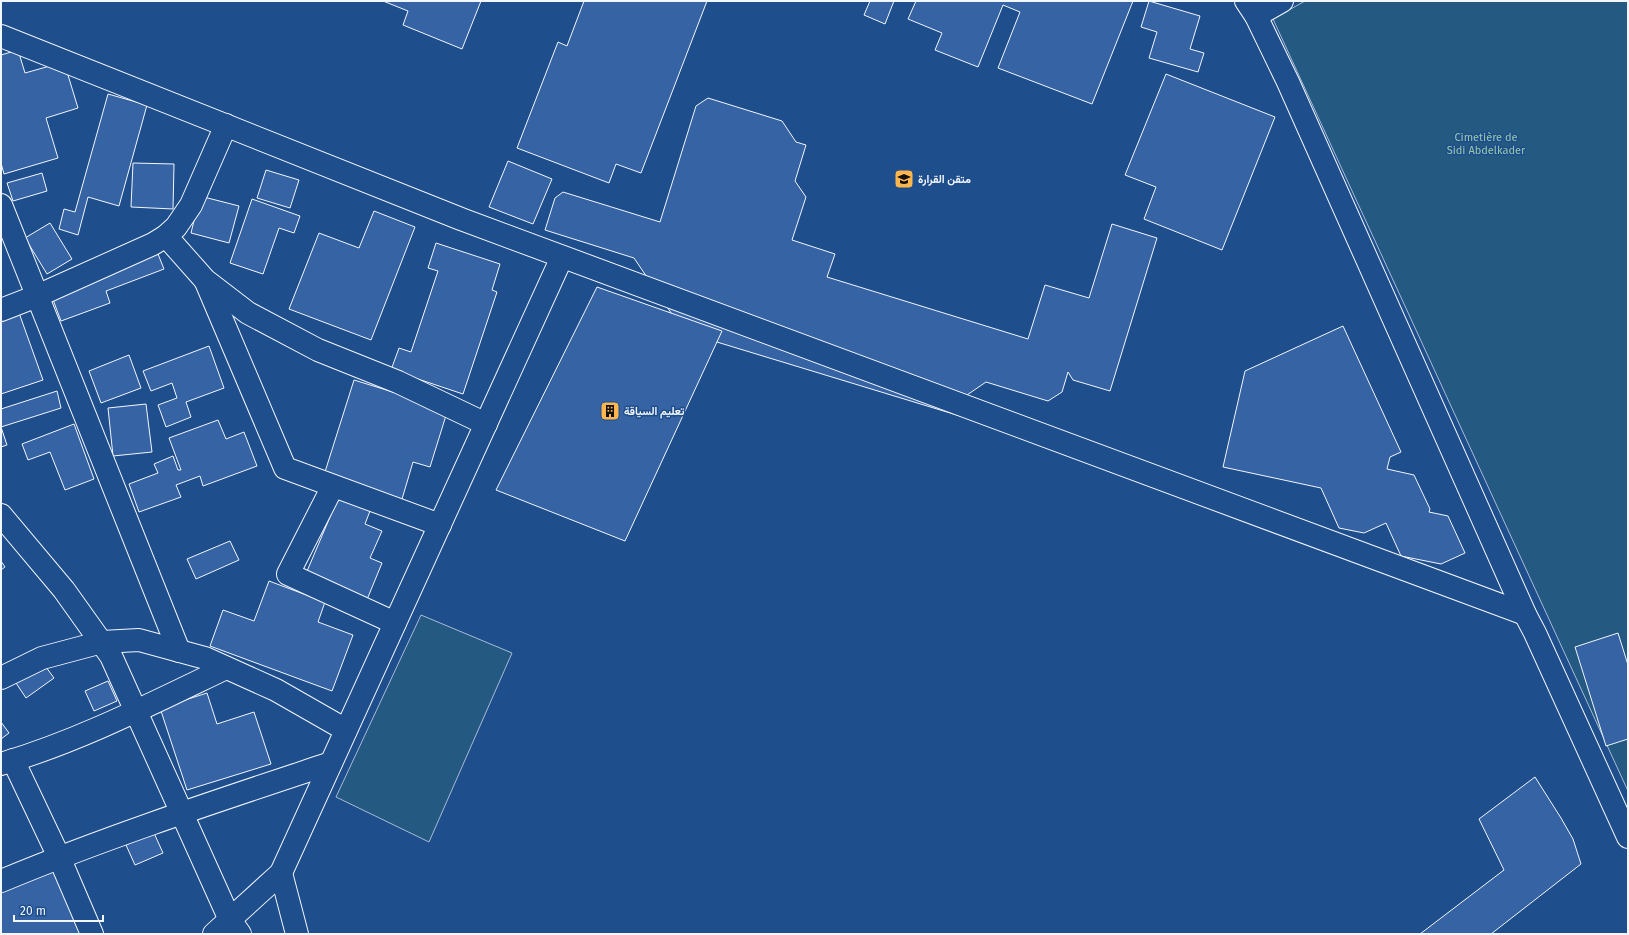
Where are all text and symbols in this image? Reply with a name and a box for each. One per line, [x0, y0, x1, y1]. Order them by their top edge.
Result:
park label: Cimetière de Sidi Abdelkader [1447, 131, 1526, 157]
school or university icon: متقن القرارة [893, 168, 915, 190]
place label: متقن القرارة [918, 173, 971, 186]
building icon: تعليم السياقة [599, 400, 621, 422]
place label: تعليم السياقة [624, 405, 685, 419]
scale bar [14, 897, 103, 923]
text: 20 m [20, 904, 46, 918]

